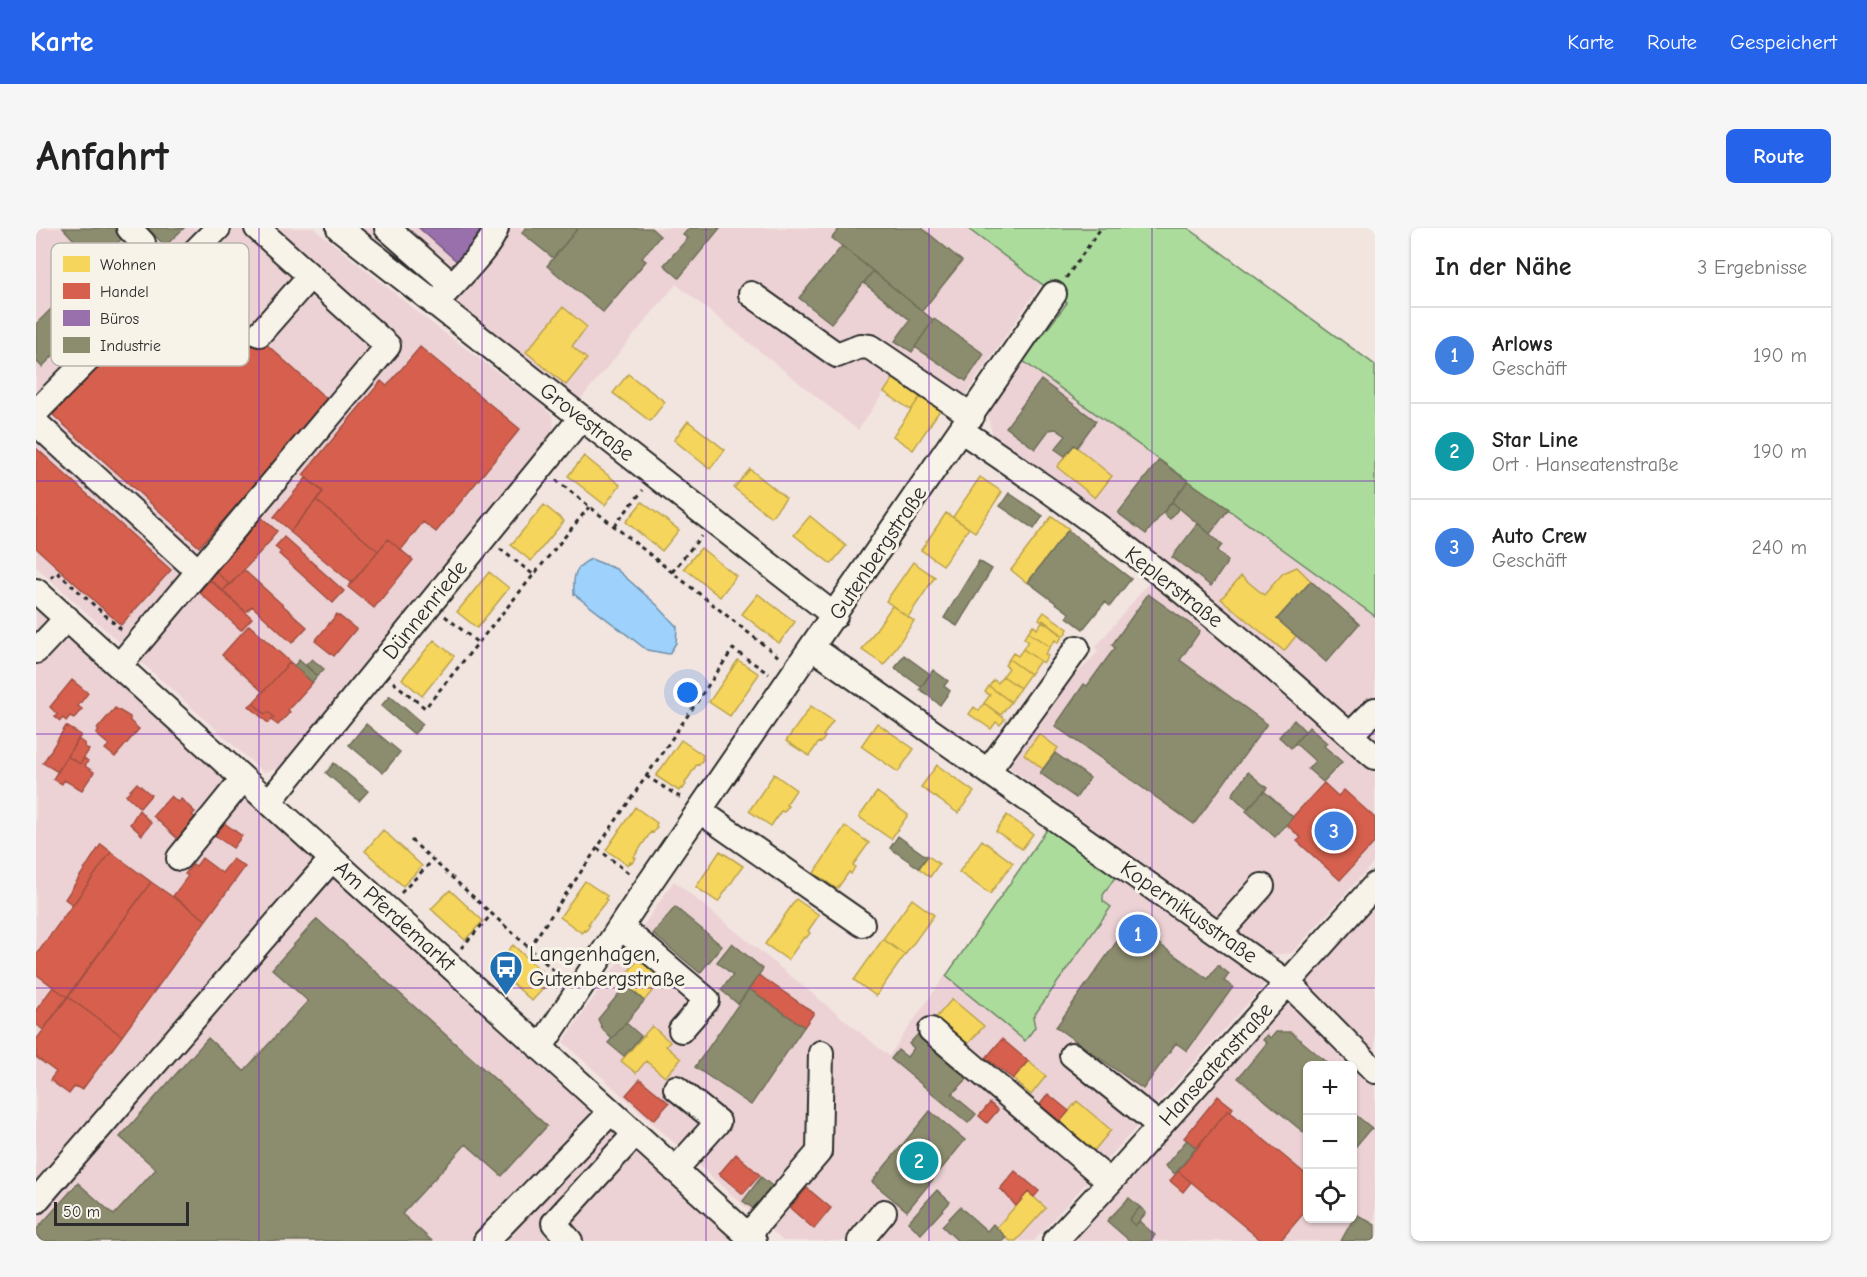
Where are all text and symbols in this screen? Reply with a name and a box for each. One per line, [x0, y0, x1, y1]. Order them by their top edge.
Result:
text: Karte [30, 26, 94, 58]
text: Karte [1567, 30, 1614, 54]
text: Route [1647, 30, 1697, 54]
text: Gespeichert [1730, 30, 1837, 54]
button: Route [1726, 129, 1831, 183]
text: Anfahrt [36, 132, 169, 181]
legend [51, 243, 249, 366]
text: In der Nähe [1435, 252, 1572, 282]
text: Wohnen [100, 256, 156, 274]
text: 3 Ergebnisse [1697, 256, 1807, 279]
text: Handel [100, 283, 149, 301]
text: Büros [100, 310, 140, 328]
text: Arlows [1492, 331, 1553, 357]
text: Industrie [100, 337, 161, 355]
text: 1 [1451, 344, 1458, 367]
text: 190 m [1753, 344, 1807, 367]
text: Geschäft [1492, 357, 1567, 380]
street label: Grovestraße [534, 377, 640, 467]
text: Star Line [1492, 427, 1578, 453]
text: 2 [1450, 440, 1459, 463]
text: 190 m [1753, 440, 1807, 463]
text: Ort · Hanseatenstraße [1492, 453, 1679, 476]
street label: Gutenbergstraße [824, 481, 932, 625]
text: Auto Crew [1492, 523, 1587, 549]
text: 3 [1450, 536, 1459, 559]
text: 240 m [1752, 536, 1807, 559]
street label: Keplerstraße [1120, 541, 1228, 633]
text: Geschäft [1492, 549, 1567, 572]
street label: Dünnenriede [377, 555, 473, 665]
your location [673, 678, 702, 707]
pin: 3 [1314, 808, 1354, 854]
street label: Am Pferdemarkt [329, 855, 461, 977]
street label: Kopernikusstraße [1115, 855, 1263, 969]
pin: 1 [1118, 912, 1158, 956]
place label: Langenhagen, Gutenbergstraße [529, 941, 685, 992]
bus stop icon: Langenhagen, Gutenbergstraße [488, 949, 524, 996]
street label: Hanseatenstraße [1154, 997, 1278, 1131]
map controls [1303, 1061, 1357, 1223]
button: + [1303, 1061, 1357, 1115]
button: − [1303, 1115, 1357, 1169]
pin: 2 [900, 1138, 938, 1184]
button: locate [1303, 1169, 1357, 1223]
scale bar [54, 1199, 189, 1226]
text: 50 m [63, 1203, 100, 1221]

